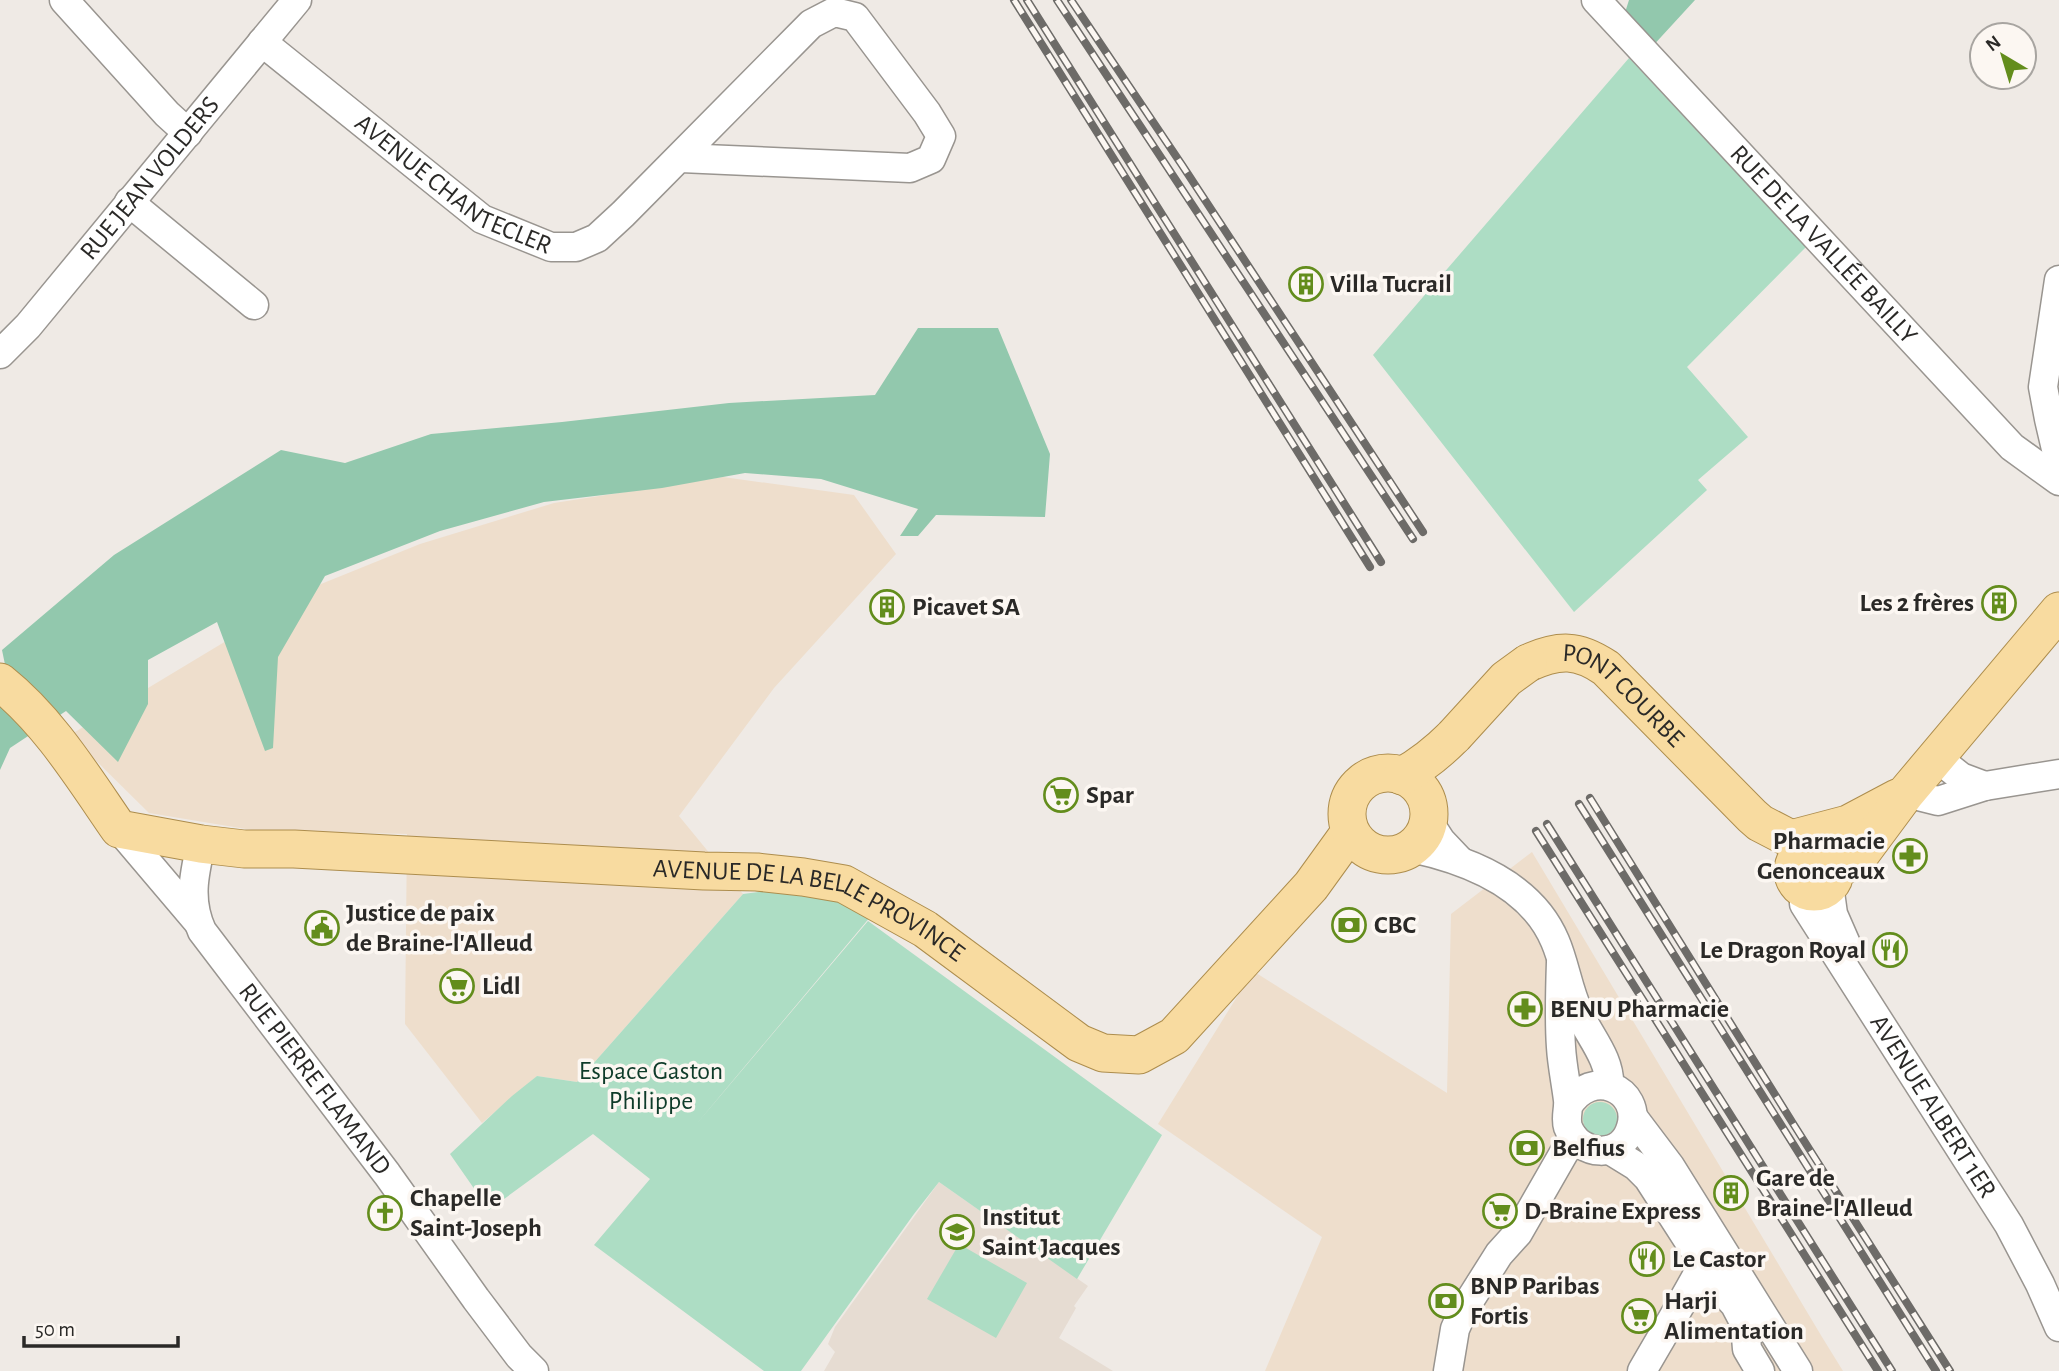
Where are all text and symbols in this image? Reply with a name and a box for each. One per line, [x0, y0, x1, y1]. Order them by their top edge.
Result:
north arrow [1968, 21, 2038, 91]
text: N [1982, 32, 2005, 55]
street label: RUE JEAN VOLDERS [75, 92, 224, 265]
street label: AVENUE CHANTECLER [350, 109, 555, 259]
street label: RUE DE LA VALLÉE BAILLY [1725, 140, 1922, 349]
building icon: Villa Tucrail [1287, 265, 1325, 303]
place label: Villa Tucrail [1330, 271, 1452, 297]
building icon: Les 2 frères [1980, 584, 2018, 622]
building icon: Picavet SA [868, 588, 906, 626]
place label: Les 2 frères [1859, 590, 1974, 616]
place label: Picavet SA [912, 594, 1020, 620]
street label: PONT COURBE [1562, 640, 1689, 752]
supermarket icon: Spar [1042, 776, 1080, 814]
place label: Spar [1086, 782, 1134, 808]
place label: Pharmacie Genonceaux [1757, 828, 1885, 884]
pharmacy icon: Pharmacie Genonceaux [1891, 837, 1929, 875]
street label: AVENUE DE LA BELLE PROVINCE [652, 855, 969, 967]
place label: Justice de paix de Braine-l'Alleud [346, 900, 533, 956]
bank icon: CBC [1330, 906, 1368, 944]
public building icon: Justice de paix de Braine-l'Alleud [303, 909, 341, 947]
place label: CBC [1374, 912, 1416, 938]
restaurant icon: Le Dragon Royal [1871, 931, 1909, 969]
place label: Le Dragon Royal [1700, 937, 1866, 963]
supermarket icon: Lidl [438, 967, 476, 1005]
place label: Lidl [482, 973, 521, 999]
street label: RUE PIERRE FLAMAND [234, 978, 396, 1180]
pharmacy icon: BENU Pharmacie [1506, 990, 1544, 1028]
place label: BENU Pharmacie [1550, 996, 1729, 1022]
street label: AVENUE ALBERT 1ER [1865, 1010, 2001, 1202]
park label: Espace Gaston Philippe [579, 1058, 723, 1114]
bank icon: Belfius [1508, 1129, 1546, 1167]
place label: Belfius [1552, 1135, 1625, 1161]
place label: Gare de Braine-l'Alleud [1756, 1165, 1913, 1221]
building icon: Gare de Braine-l'Alleud [1712, 1174, 1750, 1212]
place label: Chapelle Saint-Joseph [410, 1185, 542, 1241]
supermarket icon: D-Braine Express [1481, 1192, 1519, 1230]
church icon: Chapelle Saint-Joseph [366, 1194, 404, 1232]
place label: D-Braine Express [1524, 1198, 1701, 1224]
place label: Institut Saint Jacques [982, 1204, 1120, 1260]
school or university icon: Institut Saint Jacques [938, 1213, 976, 1251]
restaurant icon: Le Castor [1628, 1240, 1666, 1278]
place label: Le Castor [1672, 1246, 1766, 1272]
place label: BNP Paribas Fortis [1470, 1273, 1599, 1329]
bank icon: BNP Paribas Fortis [1427, 1282, 1465, 1320]
place label: Harji Alimentation [1664, 1288, 1804, 1344]
supermarket icon: Harji Alimentation [1620, 1297, 1658, 1335]
scale bar [24, 1304, 178, 1348]
text: 50 m [35, 1319, 75, 1340]

